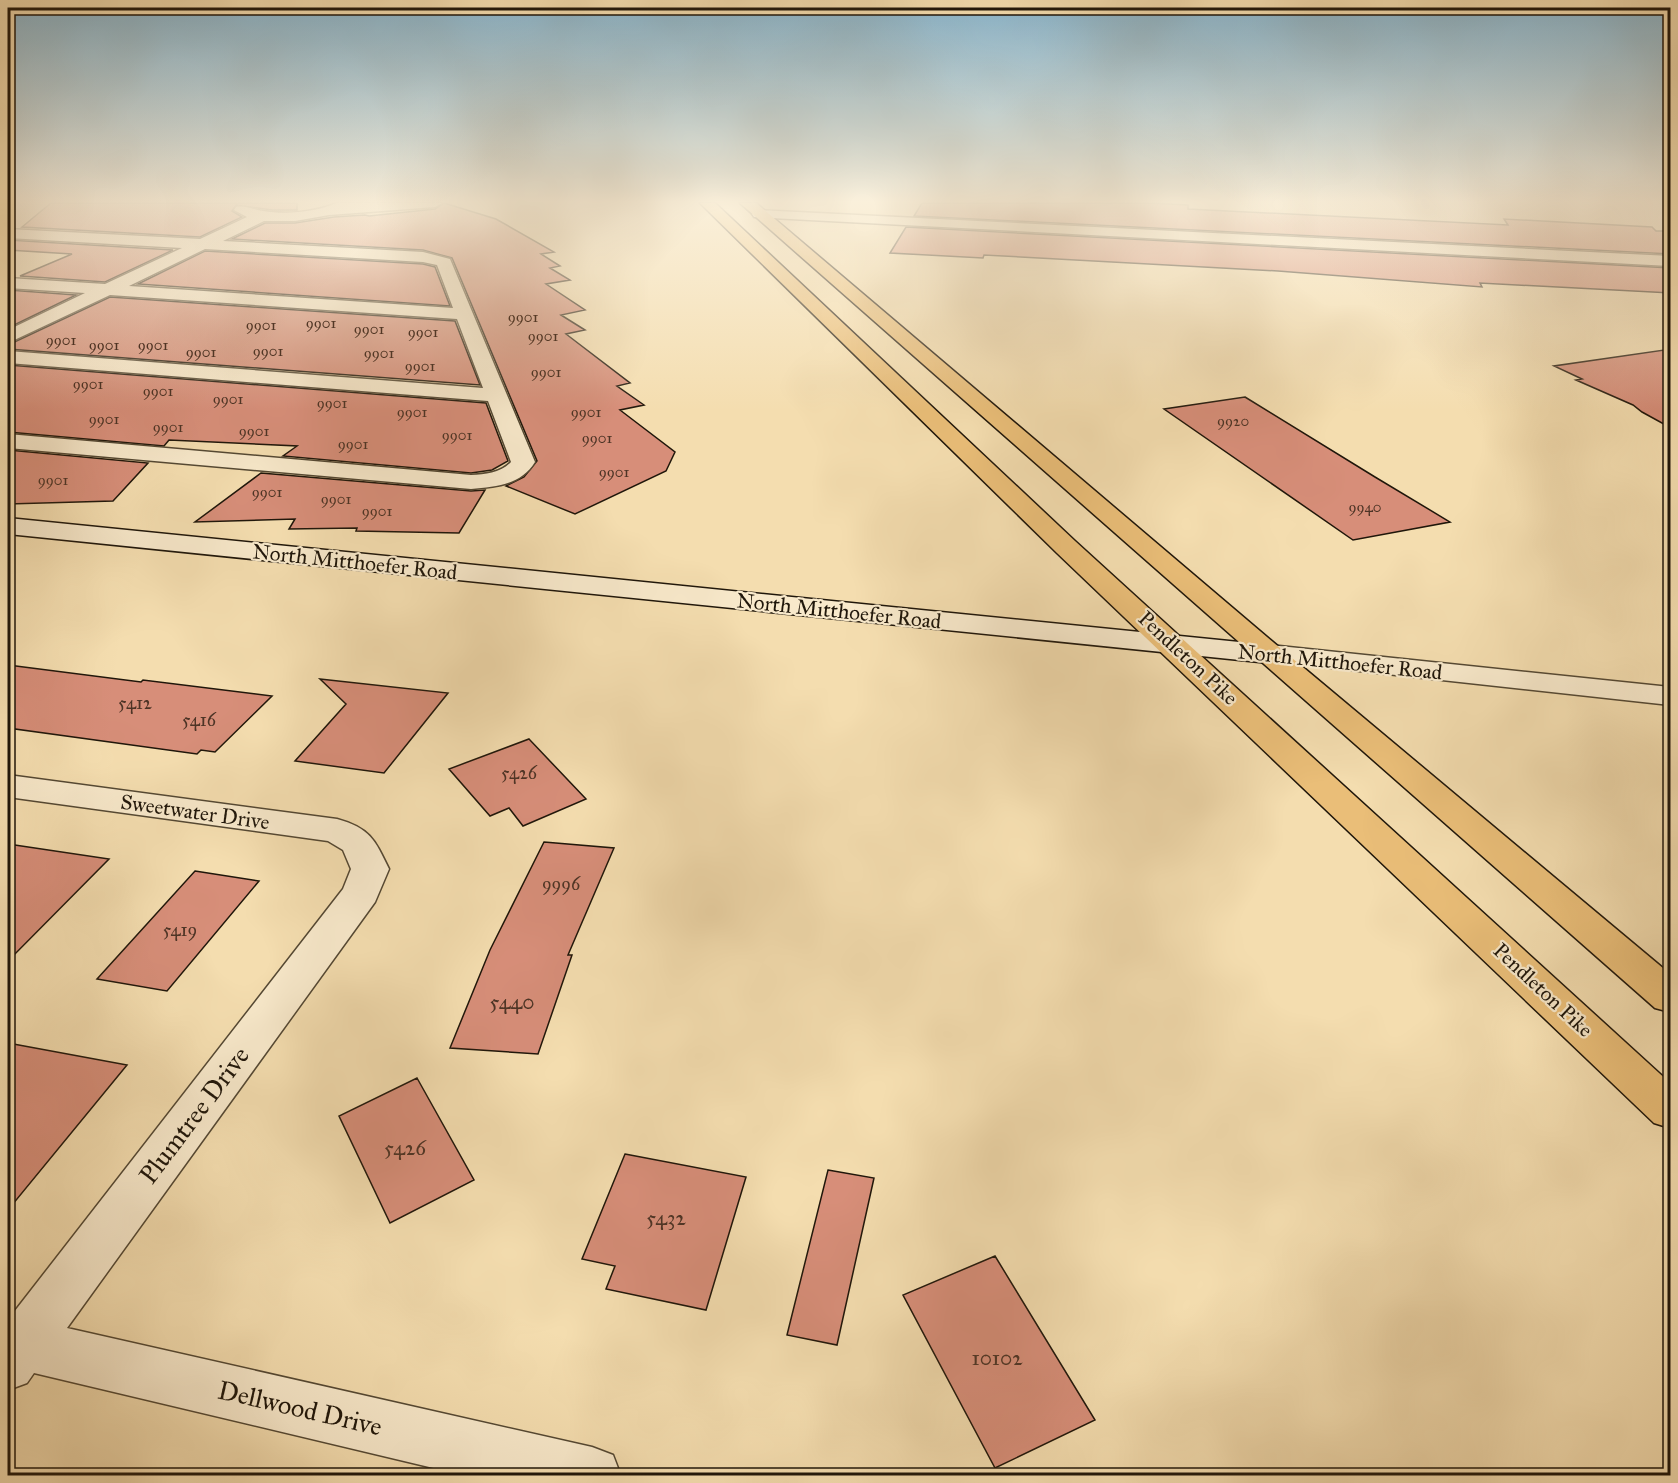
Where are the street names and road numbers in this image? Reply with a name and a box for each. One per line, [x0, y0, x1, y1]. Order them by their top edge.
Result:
street label: North Mitthoefer Road [251, 538, 459, 586]
street label: North Mitthoefer Road [735, 587, 943, 635]
street label: Pendleton Pike [1133, 605, 1243, 711]
street label: North Mitthoefer Road [1236, 638, 1444, 686]
street label: Sweetwater Drive [119, 789, 271, 835]
street label: Pendleton Pike [1488, 937, 1598, 1043]
street label: Plumtree Drive [132, 1040, 256, 1190]
street label: Dellwood Drive [215, 1374, 385, 1442]

